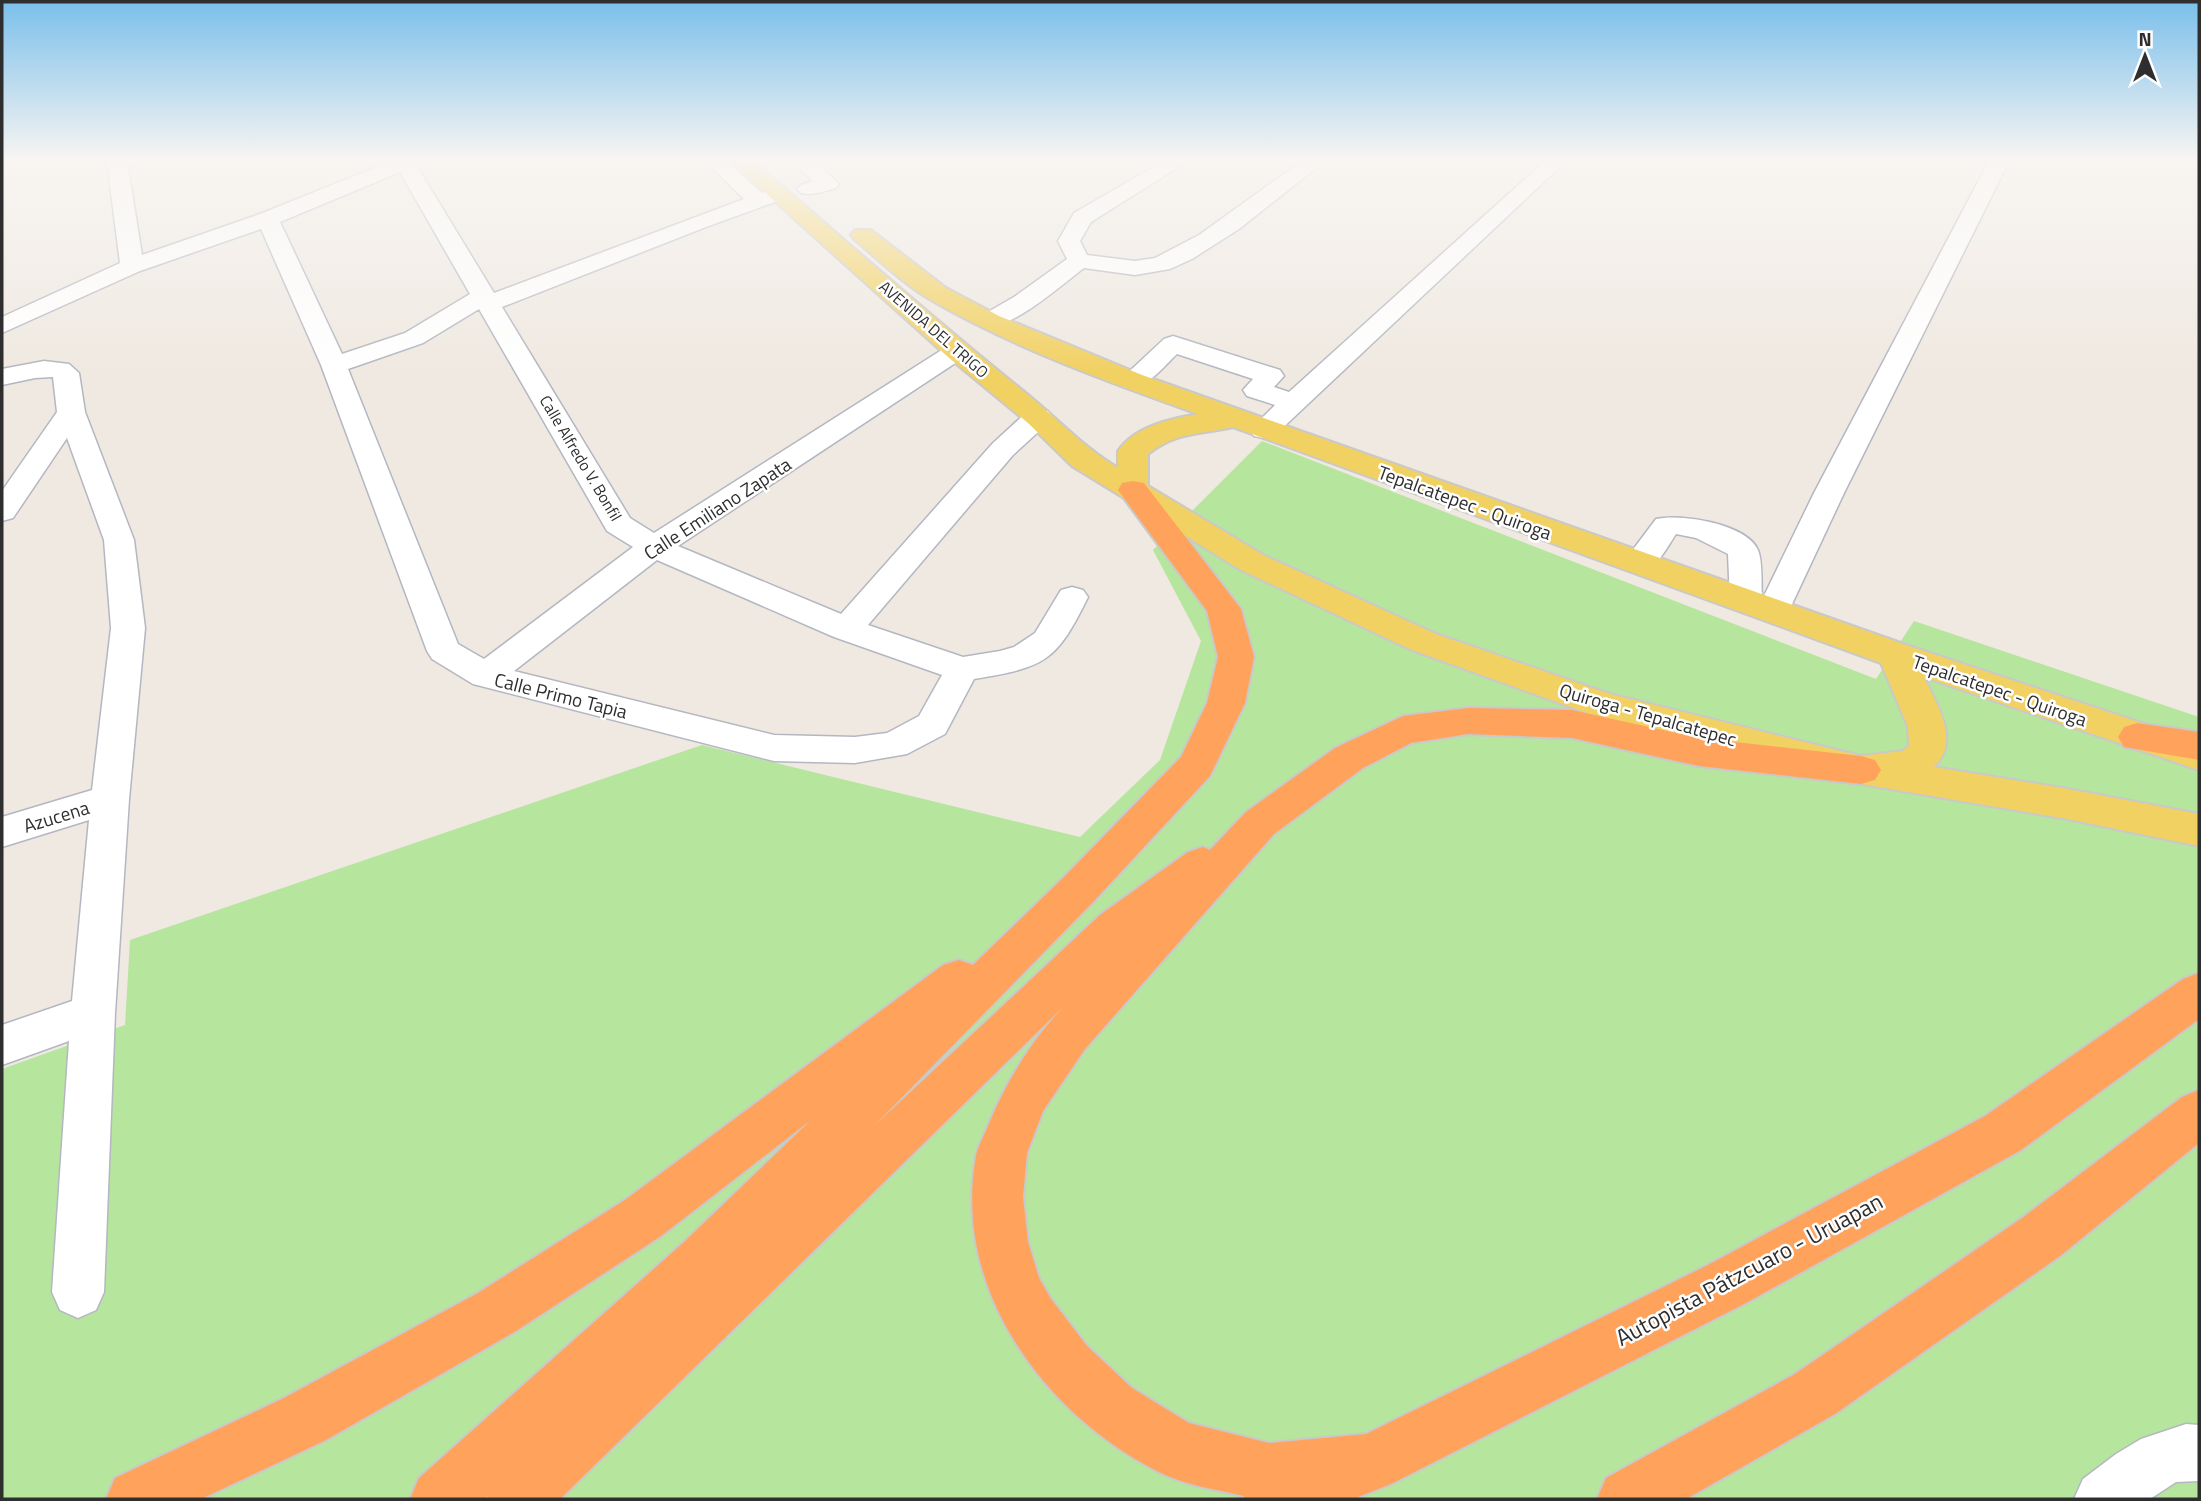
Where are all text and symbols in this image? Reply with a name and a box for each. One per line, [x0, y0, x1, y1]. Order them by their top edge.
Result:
north arrow [2110, 21, 2180, 91]
text: N [2138, 24, 2152, 53]
street label: AVENIDA DEL TRIGO [874, 275, 994, 383]
street label: Calle Alfredo V. Bonfil [534, 391, 628, 525]
street label: Calle Emiliano Zapata [637, 449, 797, 567]
street label: Tepalcatepec - Quiroga [1374, 457, 1556, 547]
street label: Tepalcatepec - Quiroga [1909, 647, 2092, 734]
street label: Calle Primo Tapia [491, 664, 631, 726]
street label: Quiroga - Tepalcatepec [1556, 675, 1740, 753]
street label: Azucena [19, 792, 93, 840]
street label: Autopista Pátzcuaro - Uruapan [1609, 1183, 1889, 1355]

